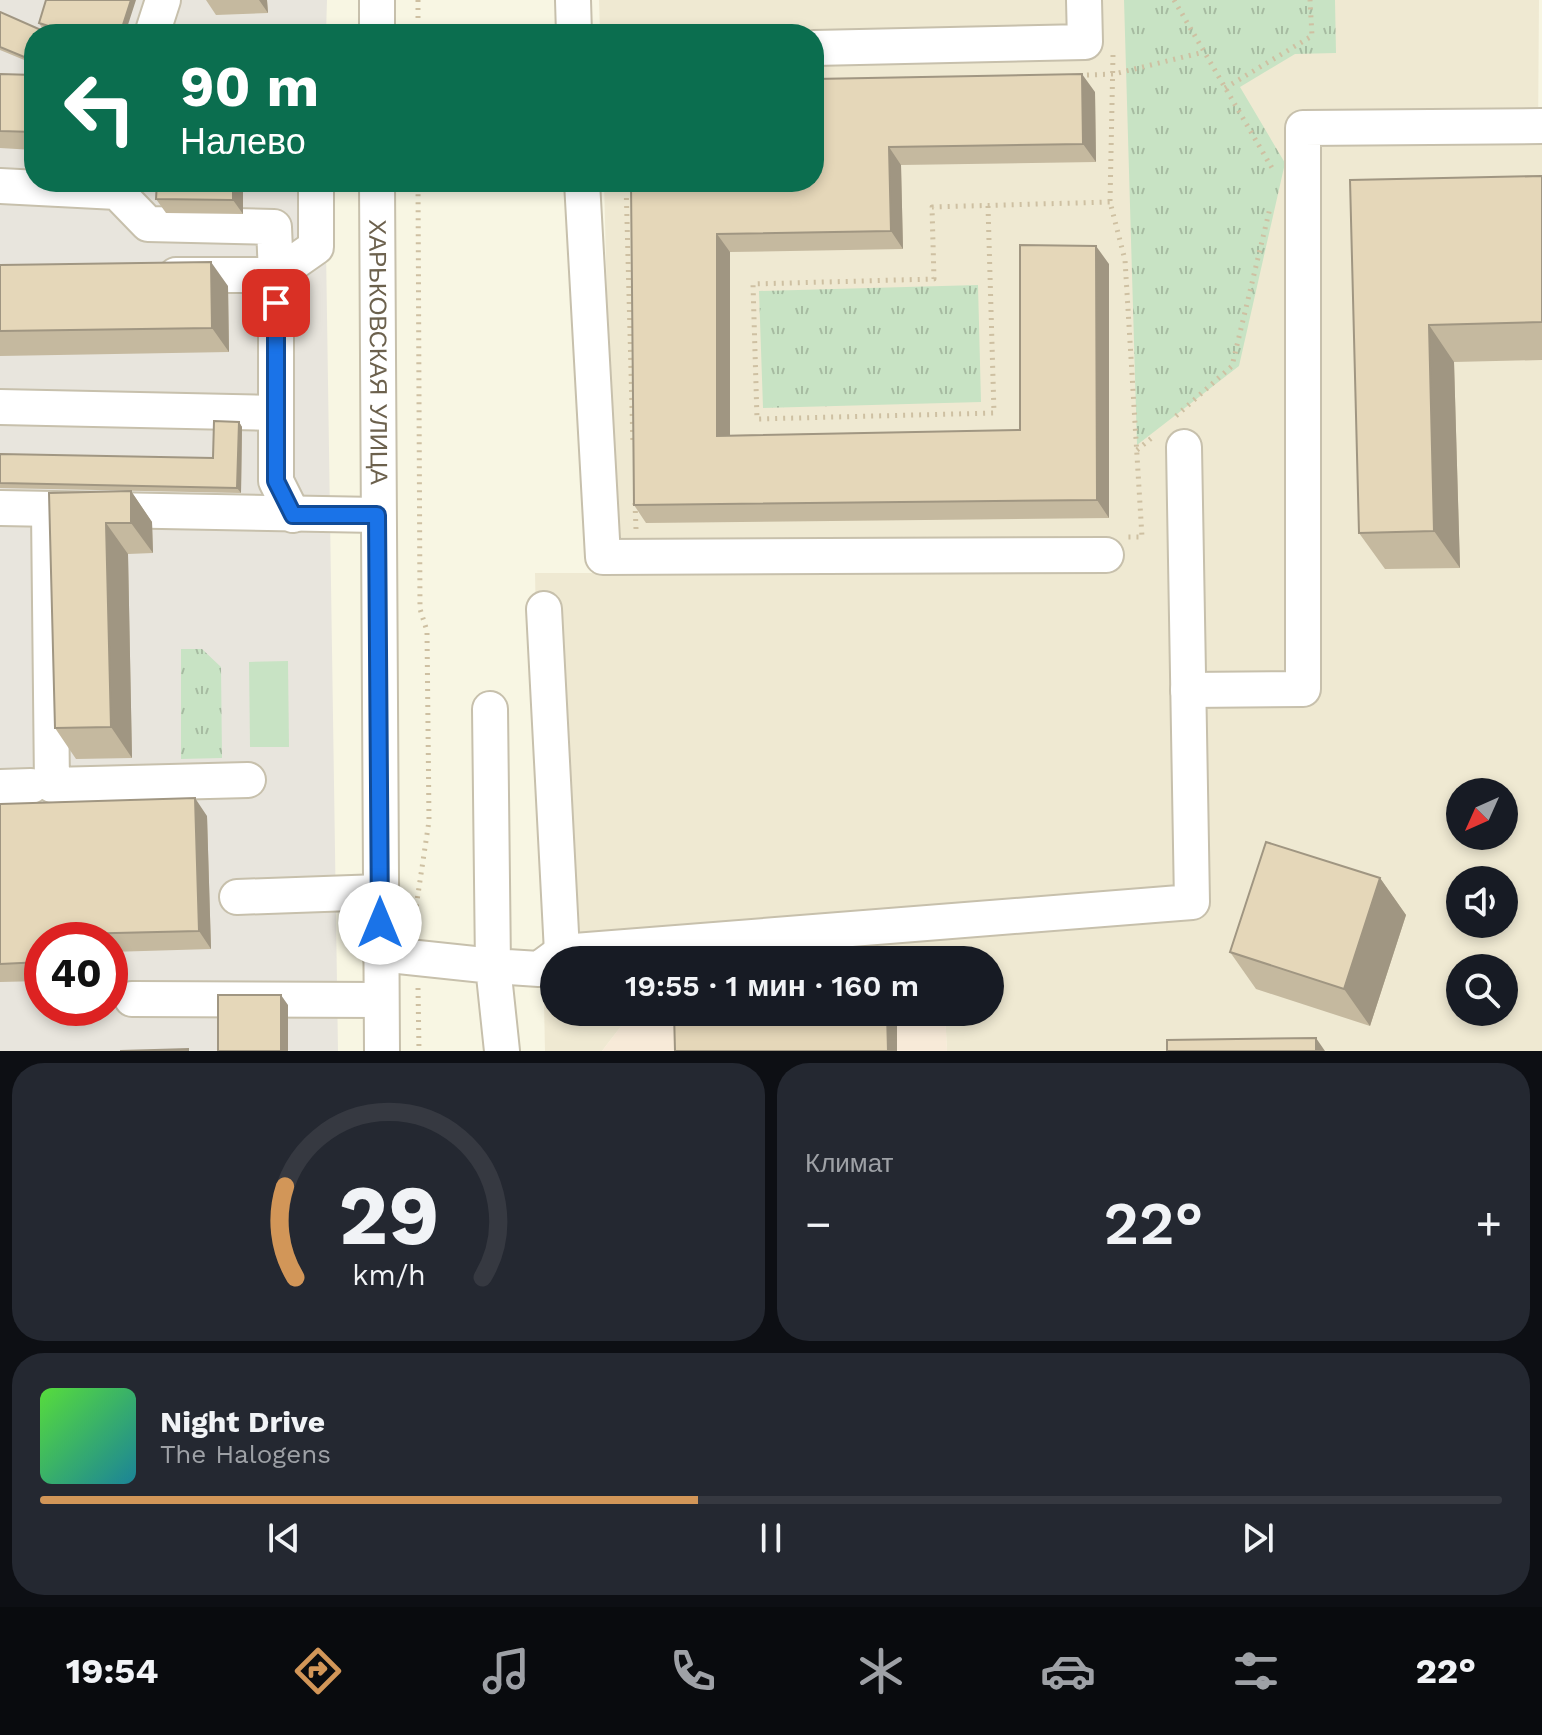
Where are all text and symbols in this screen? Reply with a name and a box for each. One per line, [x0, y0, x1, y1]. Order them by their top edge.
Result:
text: 90 m [180, 54, 319, 120]
icon: left [48, 56, 152, 160]
text: Налево [180, 121, 306, 163]
street label: ХАРЬКОВСКАЯ УЛИЦА [363, 219, 393, 485]
pin [242, 269, 310, 337]
icon: arrive [254, 281, 298, 325]
north arrow [1446, 778, 1518, 850]
map controls [1446, 778, 1518, 1026]
button: sound [1446, 866, 1518, 938]
position arrow [338, 881, 422, 965]
speed limit sign: 40 [24, 922, 128, 1026]
button: search [1446, 954, 1518, 1026]
text: 19:55 · 1 мин · 160 m [625, 968, 919, 1003]
text: Климат [805, 1148, 894, 1178]
text: 29 [338, 1167, 439, 1264]
text: 22° [1104, 1188, 1203, 1259]
text: − [805, 1198, 832, 1250]
text: + [1475, 1198, 1502, 1250]
text: km/h [352, 1258, 425, 1292]
text: Night Drive [160, 1404, 325, 1439]
text: The Halogens [160, 1439, 331, 1469]
icon: previous [262, 1516, 306, 1560]
icon: pause [749, 1516, 793, 1560]
icon: next [1236, 1516, 1280, 1560]
icon: directions [290, 1643, 346, 1699]
icon: music [478, 1643, 534, 1699]
icon: phone [665, 1643, 721, 1699]
icon: climate [853, 1643, 909, 1699]
icon: car [1040, 1643, 1096, 1699]
icon: filters [1228, 1643, 1284, 1699]
text: 19:54 [66, 1650, 159, 1692]
text: 22° [1415, 1650, 1476, 1692]

